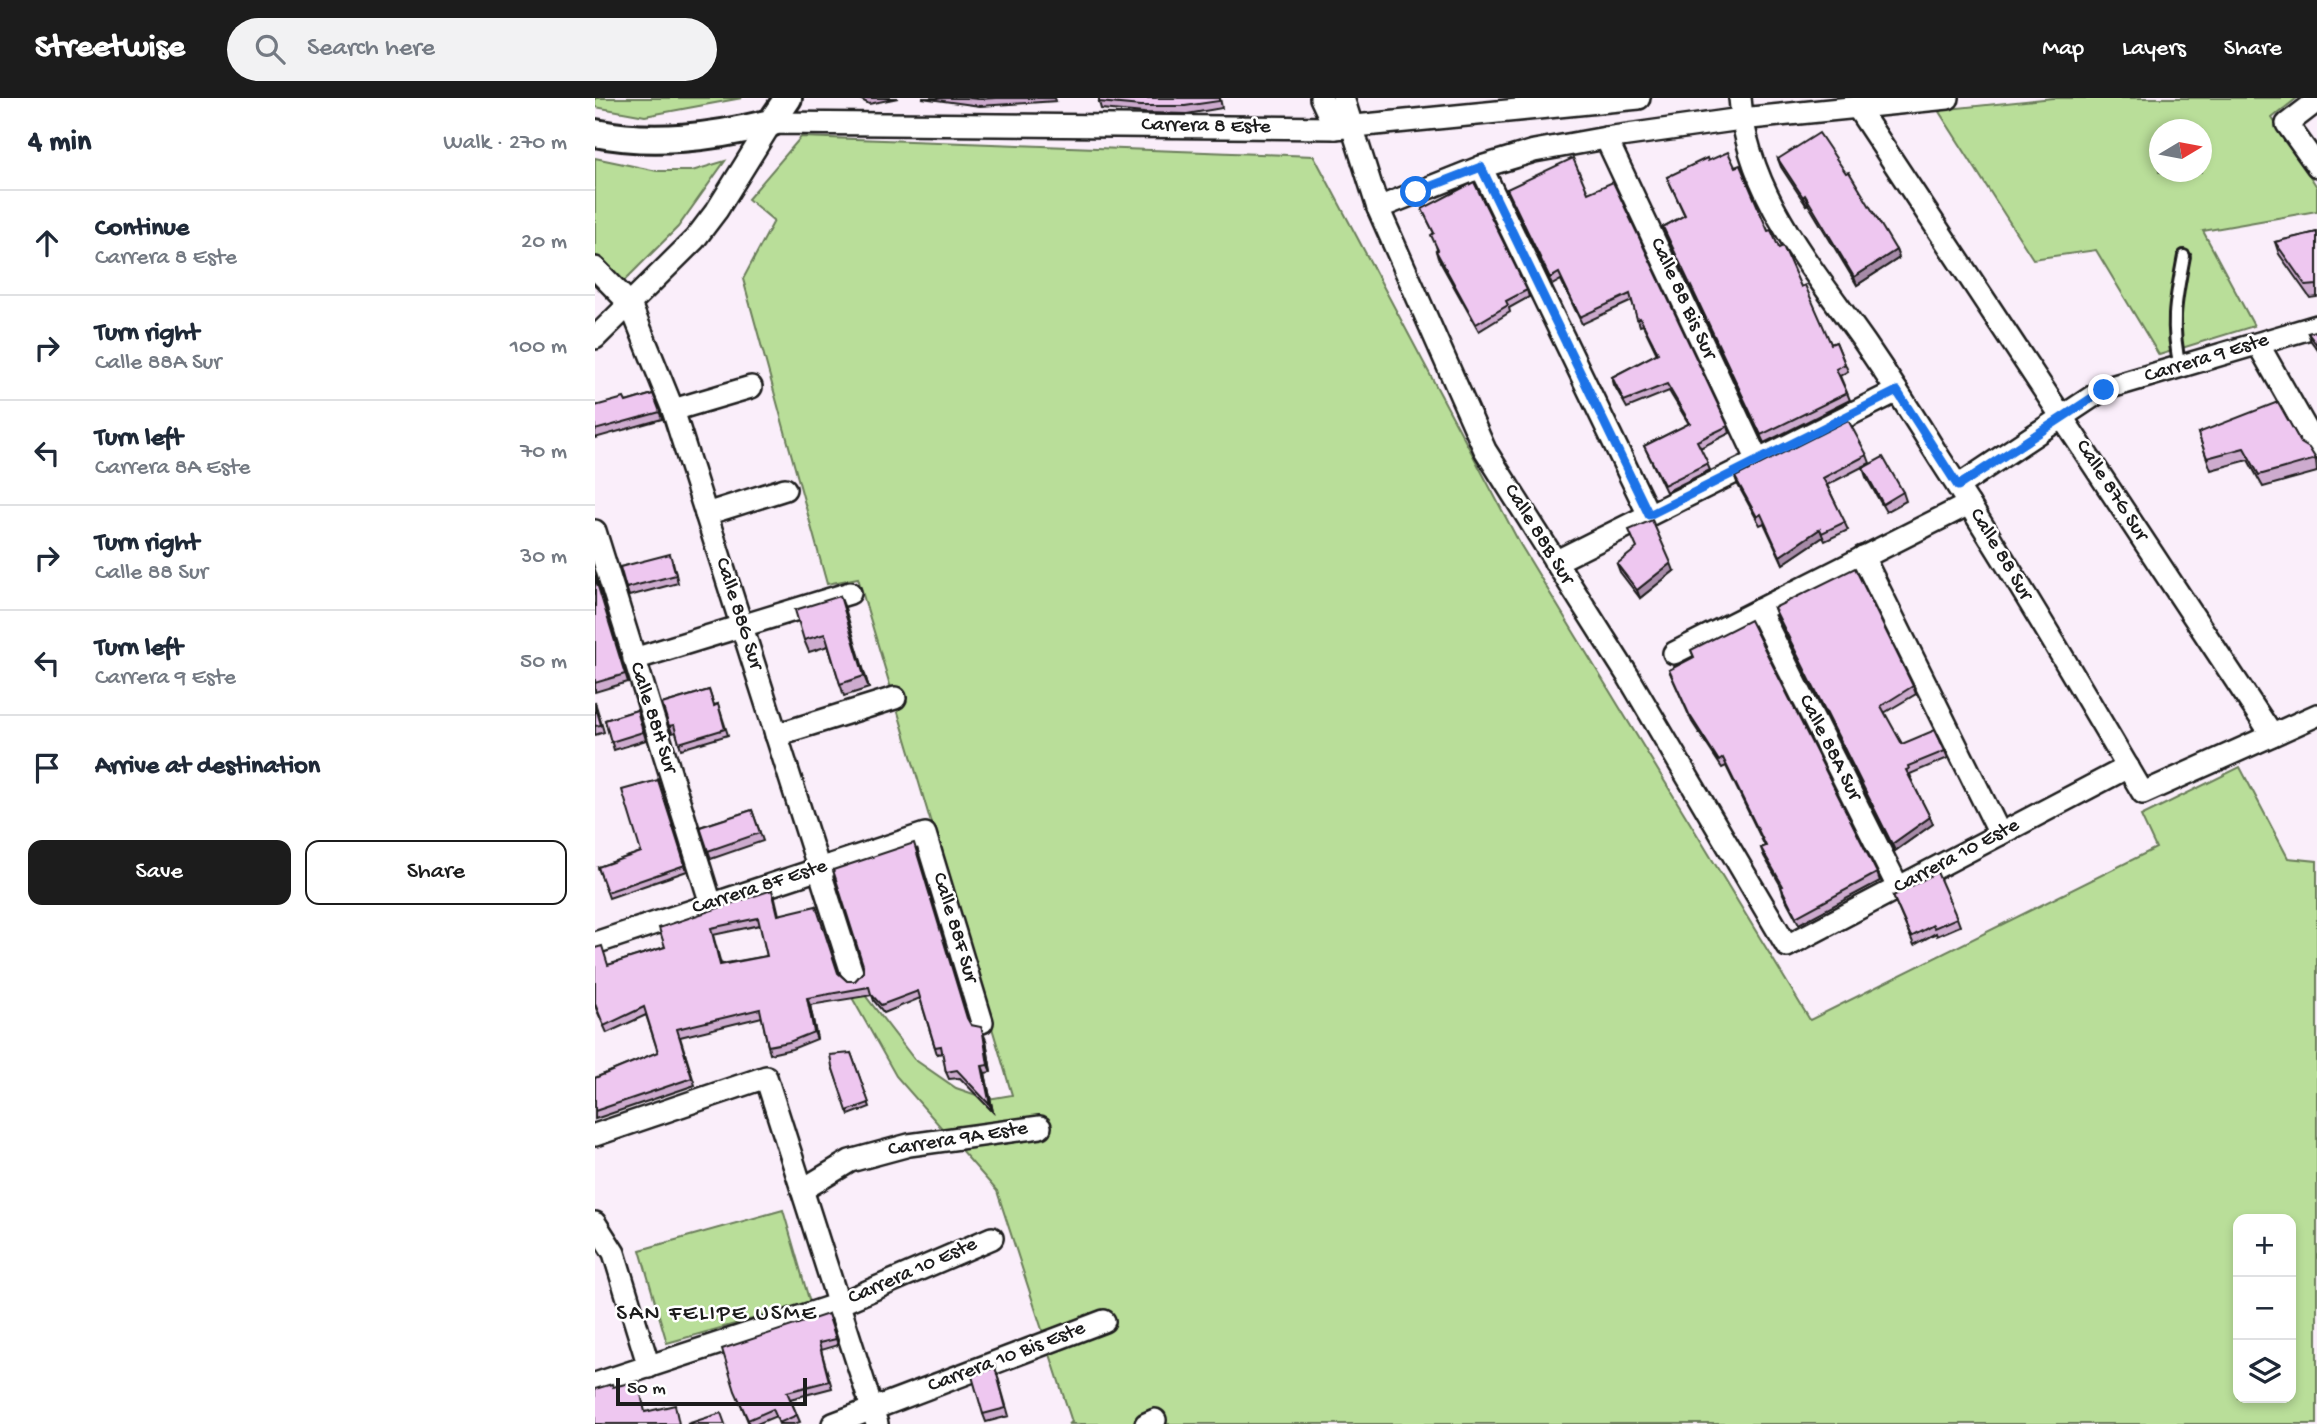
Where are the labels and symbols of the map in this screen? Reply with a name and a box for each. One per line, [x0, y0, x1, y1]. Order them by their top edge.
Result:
street label: Carrera 8 Este [1141, 113, 1272, 141]
north arrow [2149, 119, 2212, 182]
route start [1400, 176, 1431, 207]
street label: Calle 88 Bis Sur [1643, 234, 1722, 365]
street label: Carrera 9 Este [2142, 328, 2273, 390]
route end [2088, 374, 2119, 405]
street label: Calle 87G Sur [2069, 436, 2154, 548]
street label: Calle 88B Sur [1497, 480, 1580, 591]
street label: Calle 88 Sur [1963, 504, 2038, 607]
street label: Calle 88G Sur [708, 555, 768, 675]
street label: Calle 88H Sur [622, 659, 682, 778]
street label: Calle 88A Sur [1792, 691, 1867, 807]
street label: Carrera 10 Este [1890, 813, 2025, 901]
street label: Carrera 8F Este [689, 854, 832, 922]
street label: Calle 88F Sur [925, 870, 983, 988]
street label: Carrera 9A Este [886, 1116, 1031, 1163]
street label: Carrera 10 Este [845, 1232, 982, 1312]
district label: SAN FELIPE USME [616, 1301, 818, 1328]
street label: Carrera 10 Bis Este [925, 1316, 1090, 1399]
scale bar [616, 1375, 807, 1407]

